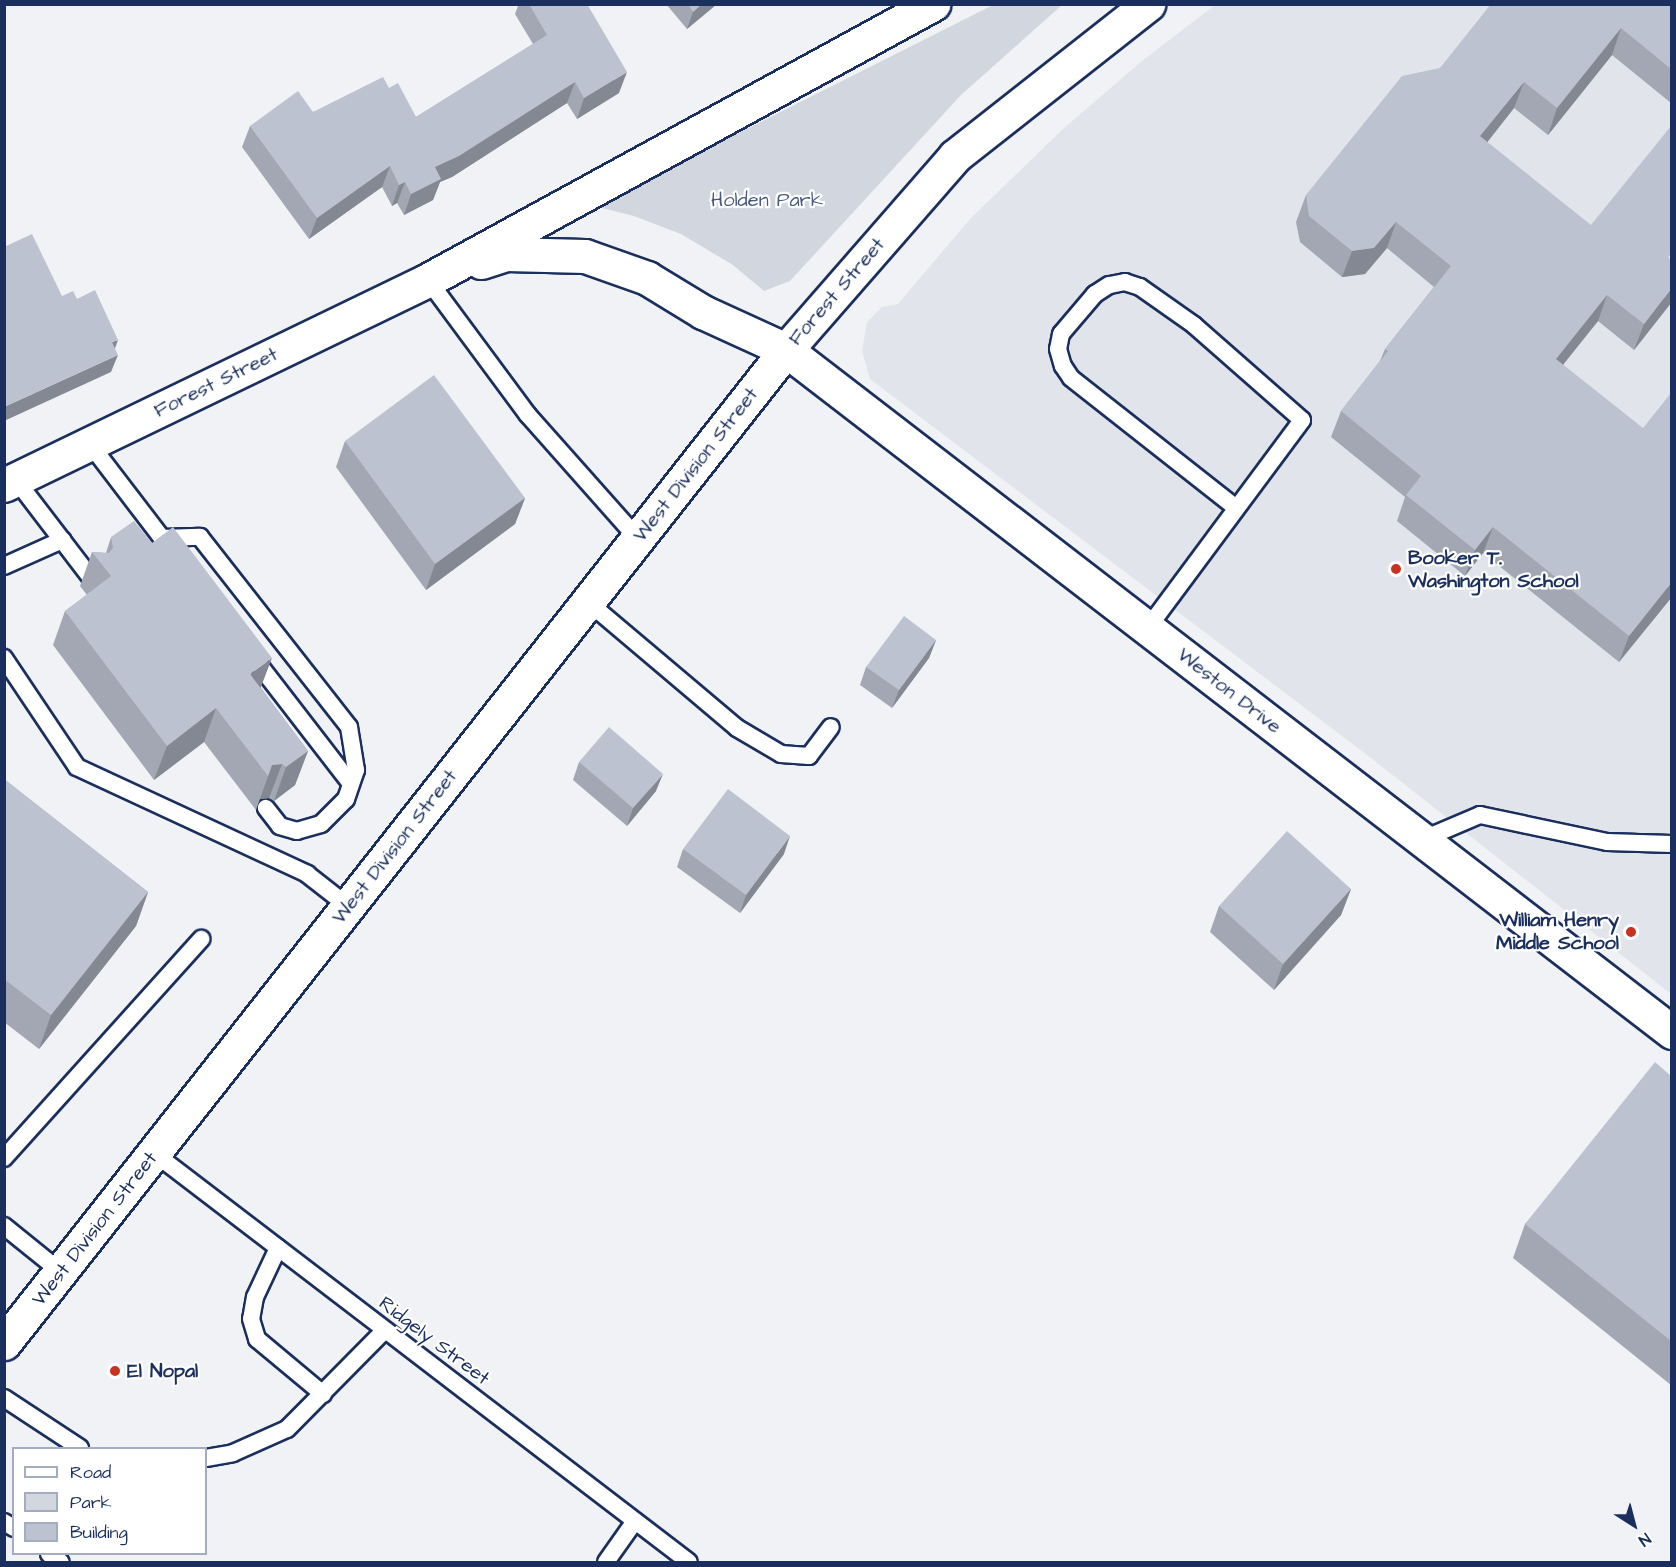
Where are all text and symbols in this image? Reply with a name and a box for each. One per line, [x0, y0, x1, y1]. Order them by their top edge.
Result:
park label: Holden Park [711, 188, 823, 212]
street label: Forest Street [784, 233, 890, 351]
street label: Forest Street [150, 343, 282, 423]
street label: West Division Street [628, 383, 764, 547]
place label: Booker T. Washington School [1408, 546, 1579, 593]
marker: Booker T. Washington School [1389, 562, 1403, 576]
street label: Weston Drive [1172, 643, 1286, 739]
street label: West Division Street [327, 765, 463, 929]
place label: William Henry Middle School [1496, 909, 1619, 956]
marker: William Henry Middle School [1624, 925, 1638, 939]
street label: West Division Street [27, 1147, 163, 1311]
street label: Ridgely Street [374, 1292, 494, 1390]
place label: El Nopal [127, 1359, 198, 1383]
marker: El Nopal [108, 1364, 122, 1378]
legend [12, 1447, 207, 1555]
text: Road [70, 1460, 111, 1485]
text: Park [70, 1490, 112, 1515]
north arrow [1604, 1495, 1664, 1555]
text: Building [70, 1520, 128, 1545]
text: N [1634, 1528, 1655, 1551]

